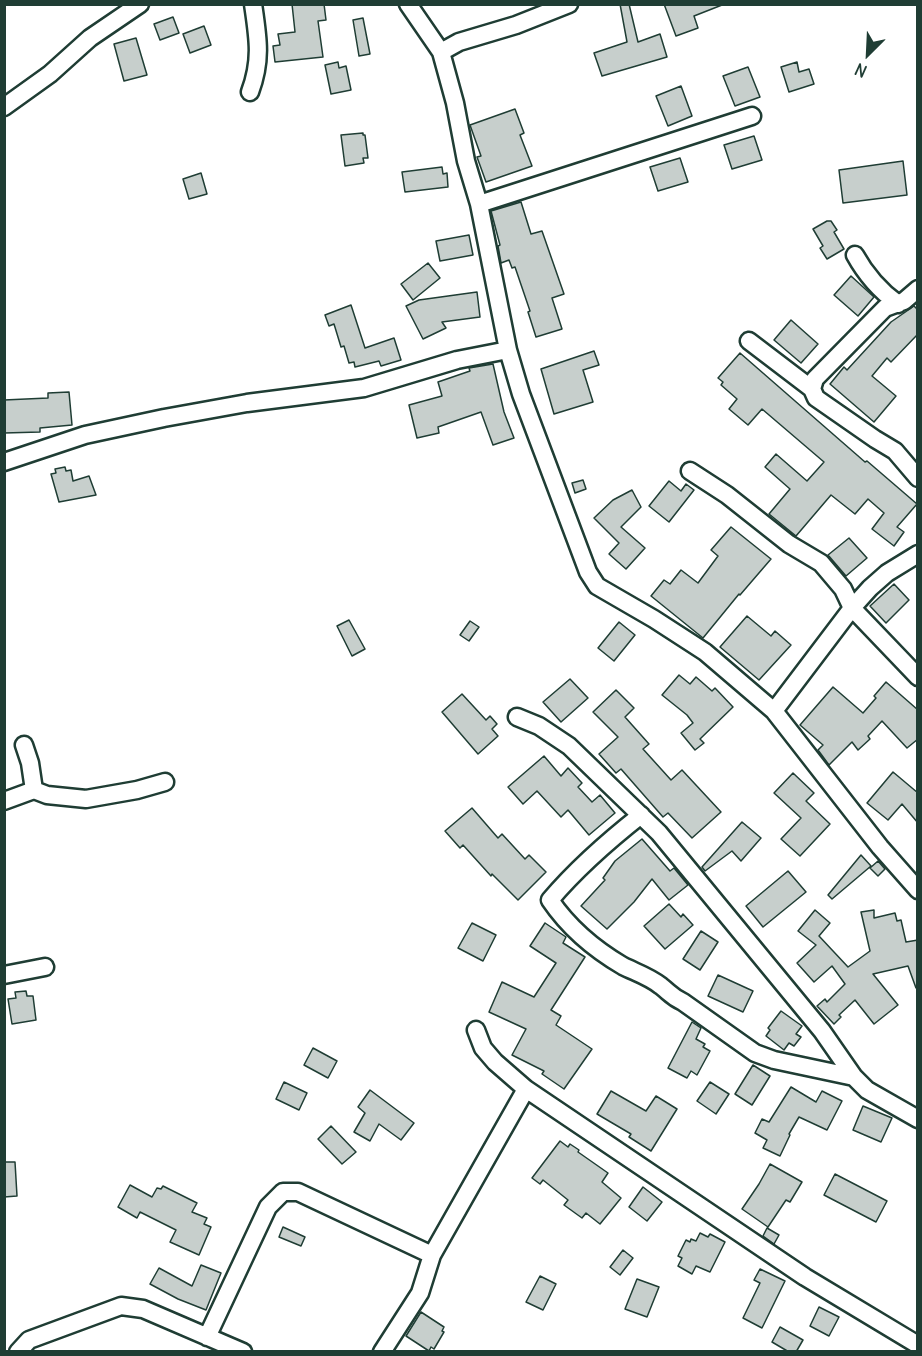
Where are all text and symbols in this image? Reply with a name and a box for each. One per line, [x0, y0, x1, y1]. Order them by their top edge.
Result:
north arrow [838, 24, 898, 84]
text: N [852, 59, 870, 82]

